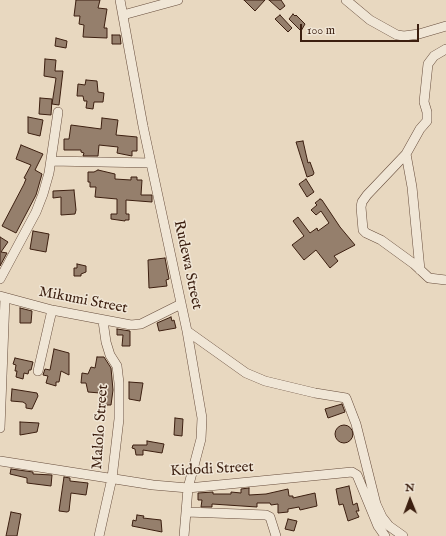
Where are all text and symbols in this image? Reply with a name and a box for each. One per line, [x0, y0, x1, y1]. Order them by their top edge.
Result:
scale bar [302, 16, 421, 42]
text: 100 m [307, 23, 335, 38]
street label: Rudewa Street [169, 219, 205, 311]
street label: Mikumi Street [37, 284, 129, 318]
street label: Malolo Street [89, 384, 113, 470]
street label: Kidodi Street [170, 459, 254, 481]
north arrow [390, 480, 430, 520]
text: N [405, 481, 415, 495]

